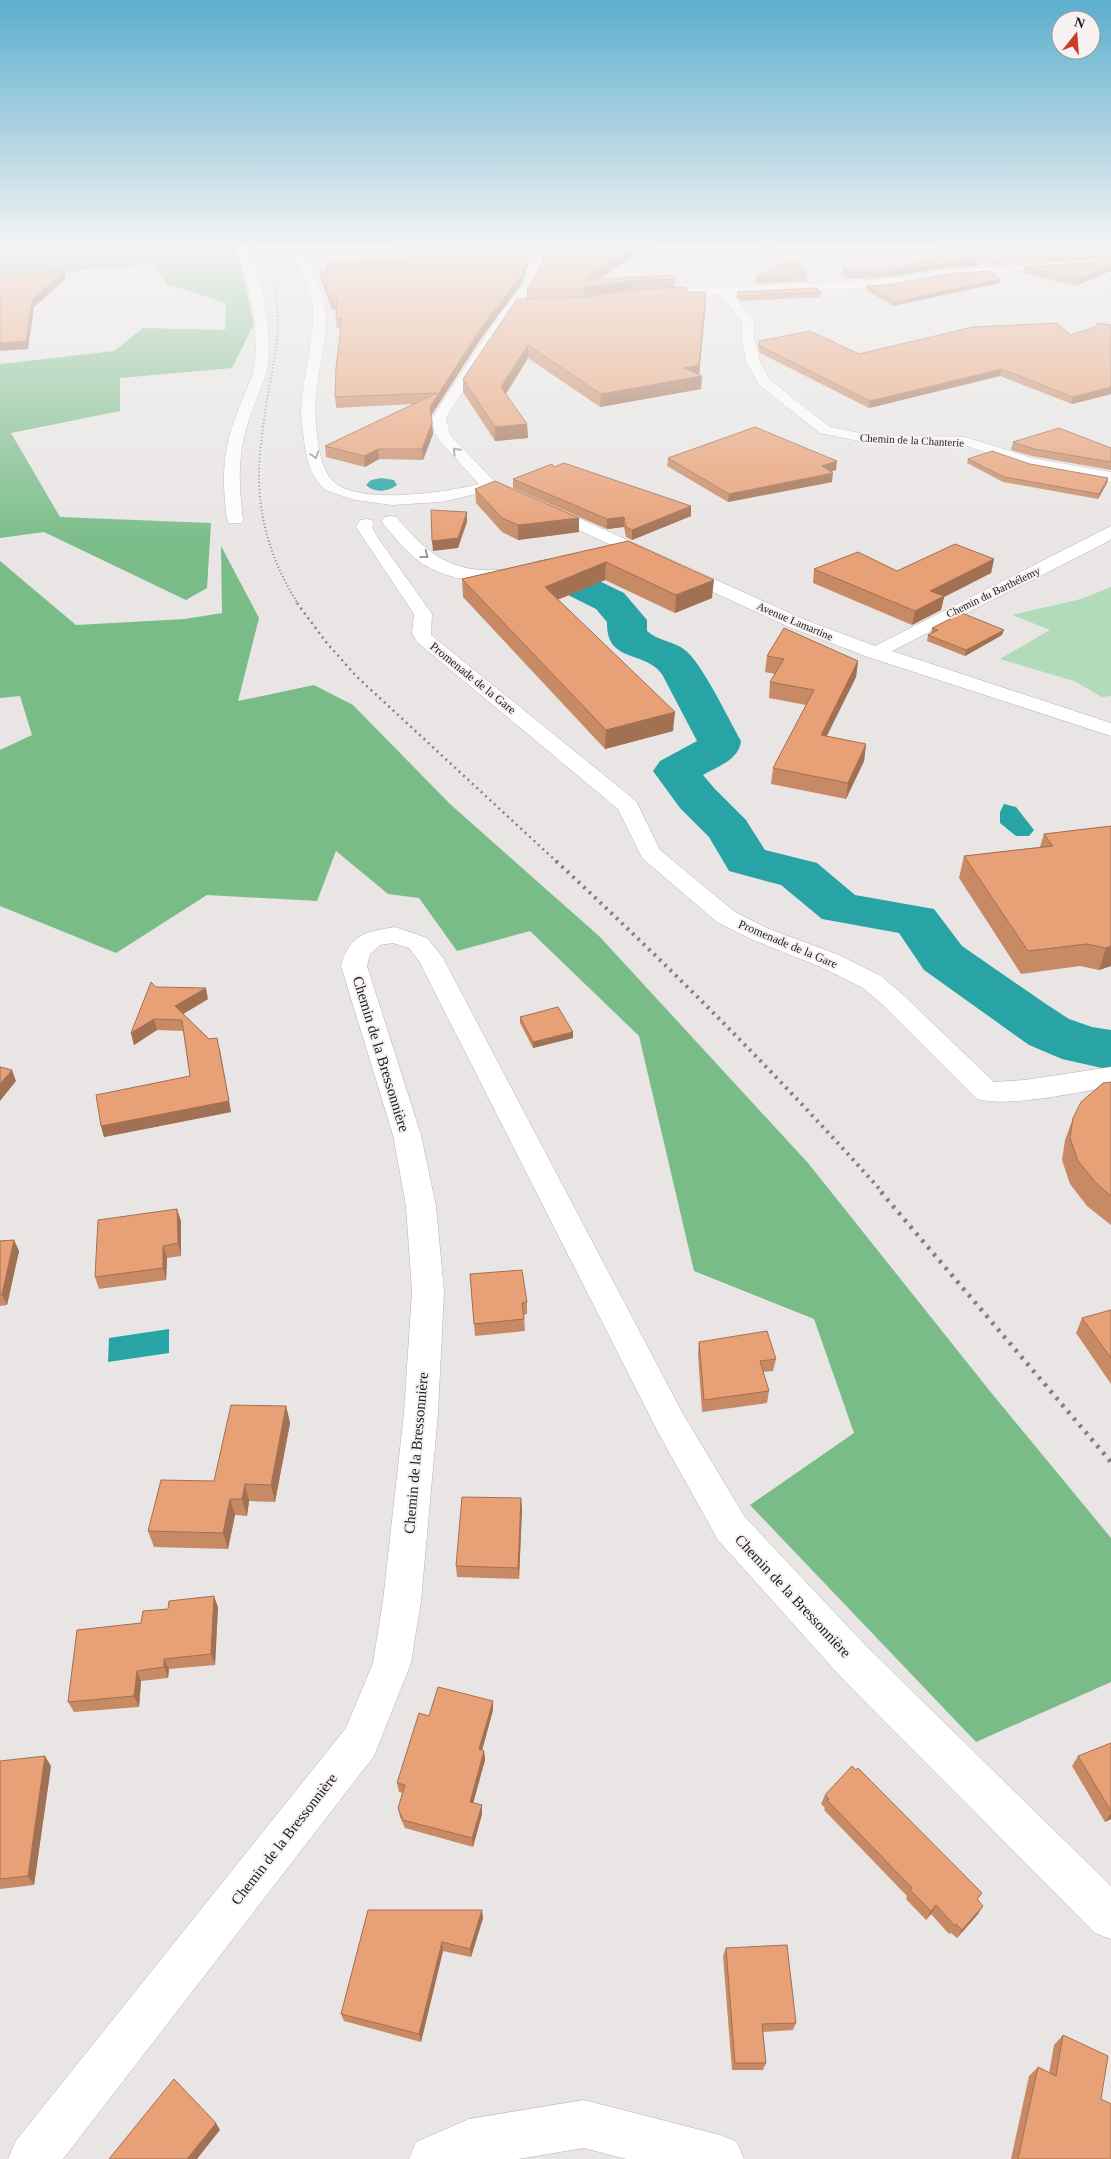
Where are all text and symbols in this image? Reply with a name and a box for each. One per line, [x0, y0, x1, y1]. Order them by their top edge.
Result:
north arrow [1051, 10, 1101, 60]
text: N [1073, 14, 1087, 32]
street label: Chemin de la Chanterie [860, 431, 964, 449]
one-way arrow [453, 448, 462, 457]
one-way arrow [309, 451, 319, 459]
one-way arrow [419, 549, 428, 558]
street label: Chemin du Barthélemy [944, 564, 1042, 620]
street label: Avenue Lamartine [755, 600, 835, 642]
street label: Promenade de la Gare [427, 639, 519, 717]
street label: Promenade de la Gare [736, 917, 840, 971]
street label: Chemin de la Bressonnière [350, 974, 412, 1134]
street label: Chemin de la Bressonnière [401, 1371, 431, 1534]
street label: Chemin de la Bressonnière [732, 1531, 854, 1661]
street label: Chemin de la Bressonnière [228, 1770, 340, 1908]

